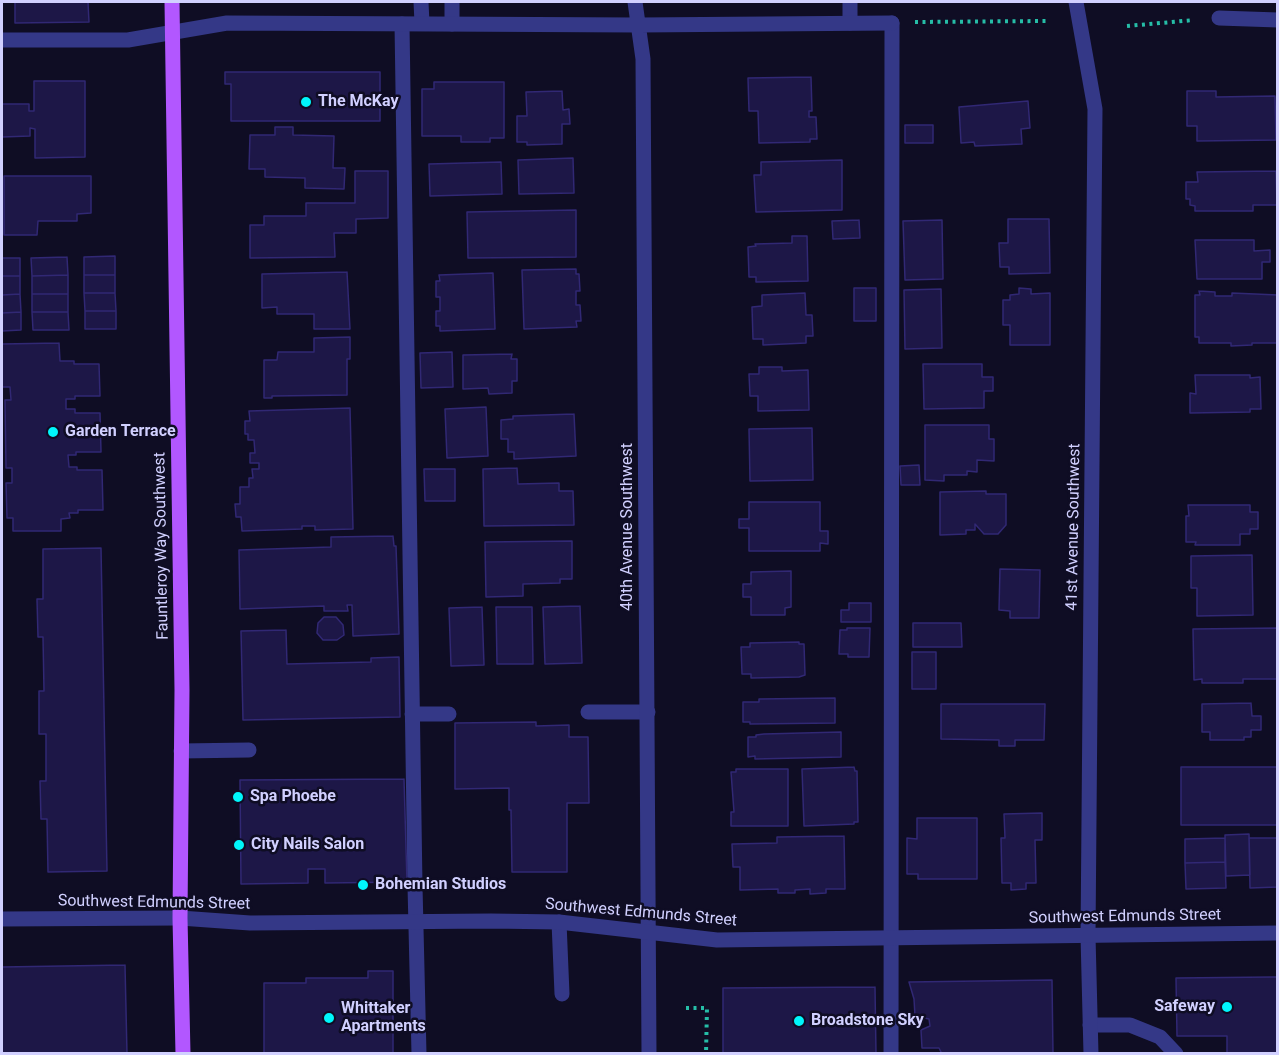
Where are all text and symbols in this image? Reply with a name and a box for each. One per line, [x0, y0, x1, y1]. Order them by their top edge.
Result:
place label: The McKay [318, 92, 399, 112]
marker: The McKay [299, 95, 313, 109]
place label: Garden Terrace [65, 422, 176, 442]
marker: Garden Terrace [46, 425, 60, 439]
street label: 40th Avenue Southwest [618, 443, 638, 611]
street label: 41st Avenue Southwest [1063, 443, 1085, 611]
street label: Fauntleroy Way Southwest [151, 452, 173, 640]
place label: Spa Phoebe [250, 787, 336, 807]
marker: Spa Phoebe [231, 790, 245, 804]
place label: City Nails Salon [251, 835, 364, 855]
marker: City Nails Salon [232, 838, 246, 852]
place label: Bohemian Studios [375, 875, 506, 895]
marker: Bohemian Studios [356, 878, 370, 892]
street label: Southwest Edmunds Street [58, 892, 250, 914]
street label: Southwest Edmunds Street [544, 895, 738, 931]
street label: Southwest Edmunds Street [1029, 906, 1221, 928]
place label: Safeway [1154, 997, 1215, 1017]
place label: Whittaker Apartments [341, 999, 426, 1037]
marker: Safeway [1220, 1000, 1234, 1014]
marker: Whittaker Apartments [322, 1011, 336, 1025]
place label: Broadstone Sky [811, 1011, 924, 1031]
marker: Broadstone Sky [792, 1014, 806, 1028]

